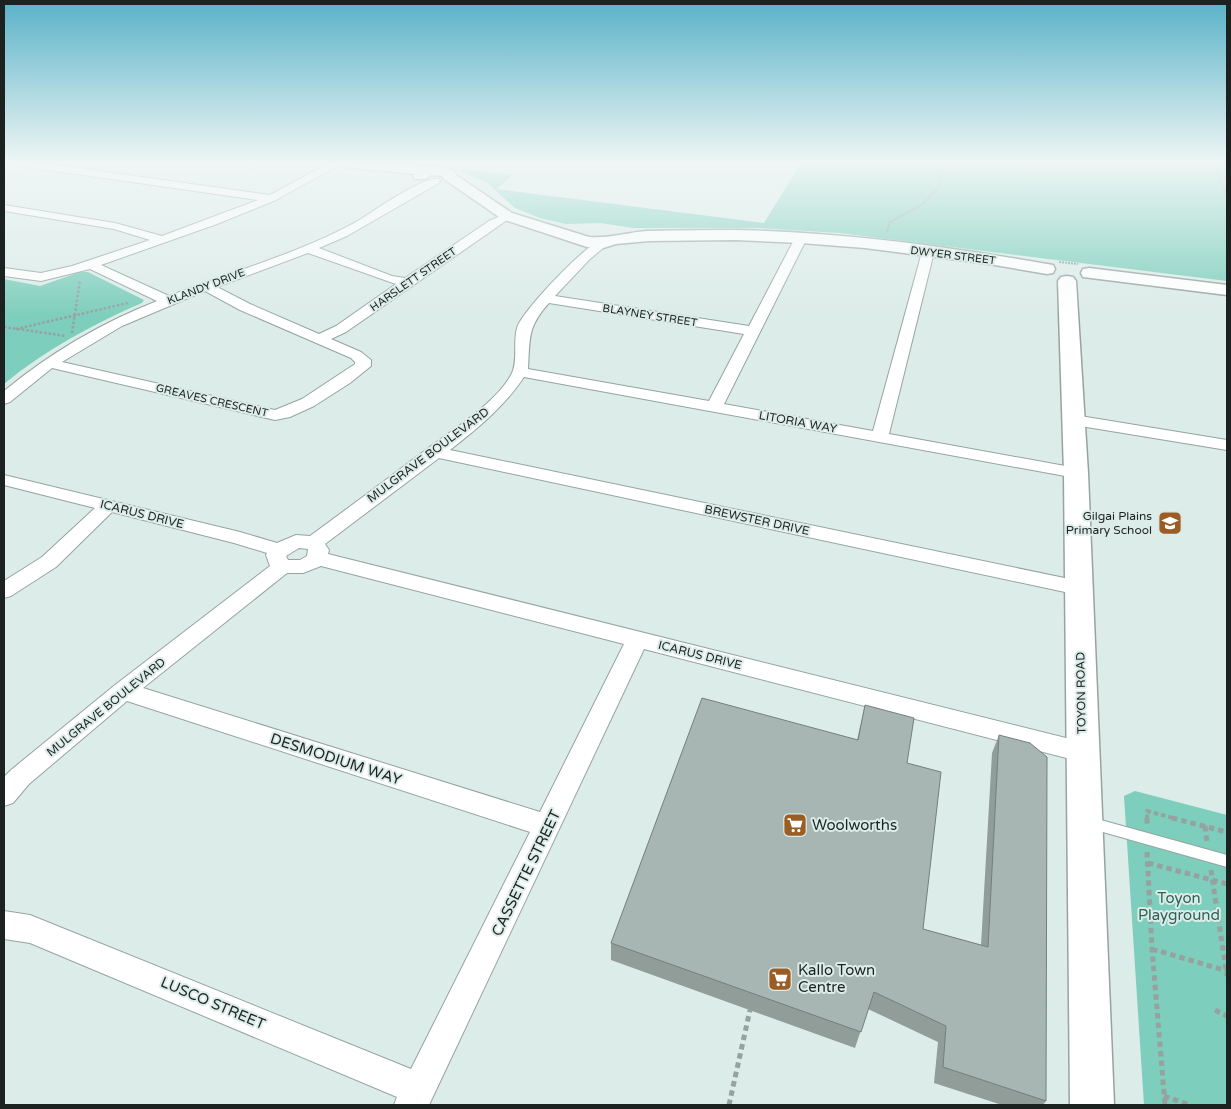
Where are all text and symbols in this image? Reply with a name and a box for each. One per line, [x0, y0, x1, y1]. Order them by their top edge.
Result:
street label: DWYER STREET [910, 244, 997, 267]
street label: HARSLETT STREET [368, 245, 459, 314]
street label: KLANDY DRIVE [165, 266, 247, 307]
street label: BLAYNEY STREET [602, 302, 698, 329]
street label: GREAVES CRESCENT [155, 381, 269, 420]
street label: MULGRAVE BOULEVARD [364, 405, 492, 505]
street label: LITORIA WAY [758, 408, 839, 436]
street label: ICARUS DRIVE [99, 497, 186, 531]
street label: BREWSTER DRIVE [703, 502, 811, 538]
place label: Gilgai Plains Primary School [1066, 509, 1152, 537]
school or university icon: Gilgai Plains Primary School [1157, 510, 1183, 536]
street label: ICARUS DRIVE [657, 638, 744, 672]
street label: TOYON ROAD [1073, 652, 1089, 734]
street label: MULGRAVE BOULEVARD [44, 655, 168, 759]
street label: DESMODIUM WAY [268, 729, 404, 789]
street label: CASSETTE STREET [488, 807, 564, 939]
supermarket icon: Woolworths [782, 812, 808, 838]
place label: Woolworths [812, 816, 897, 834]
park label: Toyon Playground [1138, 889, 1220, 924]
place label: Kallo Town Centre [798, 961, 875, 996]
supermarket icon: Kallo Town Centre [767, 966, 793, 992]
street label: LUSCO STREET [158, 973, 268, 1033]

